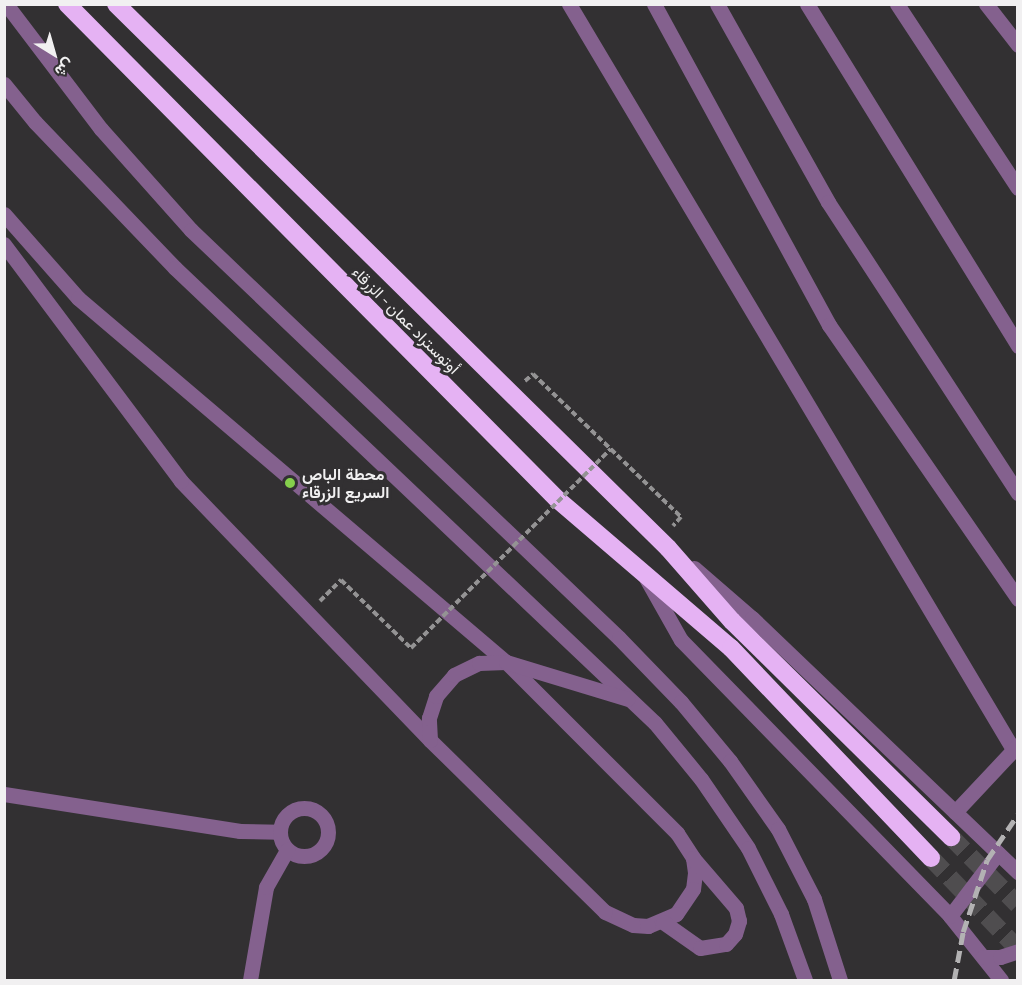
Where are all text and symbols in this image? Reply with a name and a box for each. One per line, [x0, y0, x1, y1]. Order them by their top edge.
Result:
north arrow [24, 24, 84, 84]
text: ش [51, 54, 79, 83]
street label: أوتوستراد عمان - الزرقاء [348, 262, 464, 378]
place label: محطة الباص السريع الزرقاء [302, 464, 389, 502]
marker: محطة الباص السريع الزرقاء [283, 476, 297, 490]

